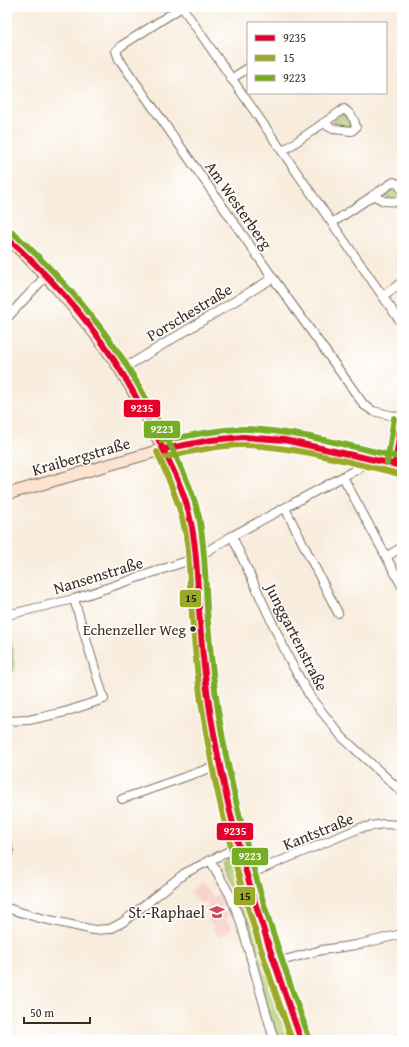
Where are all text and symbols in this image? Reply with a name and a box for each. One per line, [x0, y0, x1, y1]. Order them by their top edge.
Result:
legend [247, 22, 387, 94]
text: 9235 [283, 29, 306, 46]
text: 15 [283, 49, 295, 66]
text: 9223 [283, 69, 306, 86]
street label: Am Westerberg [200, 156, 278, 254]
street label: Porschestraße [142, 277, 236, 347]
line badge: 9235 [123, 399, 161, 418]
text: 9235 [131, 400, 154, 416]
line badge: 9223 [143, 420, 181, 439]
text: 9223 [151, 421, 174, 437]
street label: Kraibergstraße [29, 431, 133, 481]
street label: Nansenstraße [50, 550, 146, 600]
street label: Junggartenstraße [259, 577, 334, 695]
line badge: 15 [179, 589, 202, 608]
text: 15 [185, 590, 197, 606]
place label: Echenzeller Weg [83, 619, 187, 640]
marker: Echenzeller Weg [188, 624, 198, 634]
street label: Kantstraße [279, 806, 357, 856]
line badge: 9235 [216, 822, 254, 841]
text: 9235 [224, 823, 247, 839]
line badge: 9223 [231, 847, 269, 866]
text: 9223 [239, 848, 262, 864]
line badge: 15 [233, 886, 256, 906]
text: 15 [239, 888, 251, 904]
place label: St.-Raphael [128, 900, 206, 924]
school or university icon: St.-Raphael [208, 903, 226, 921]
scale bar [24, 999, 90, 1025]
text: 50 m [30, 1004, 54, 1021]

